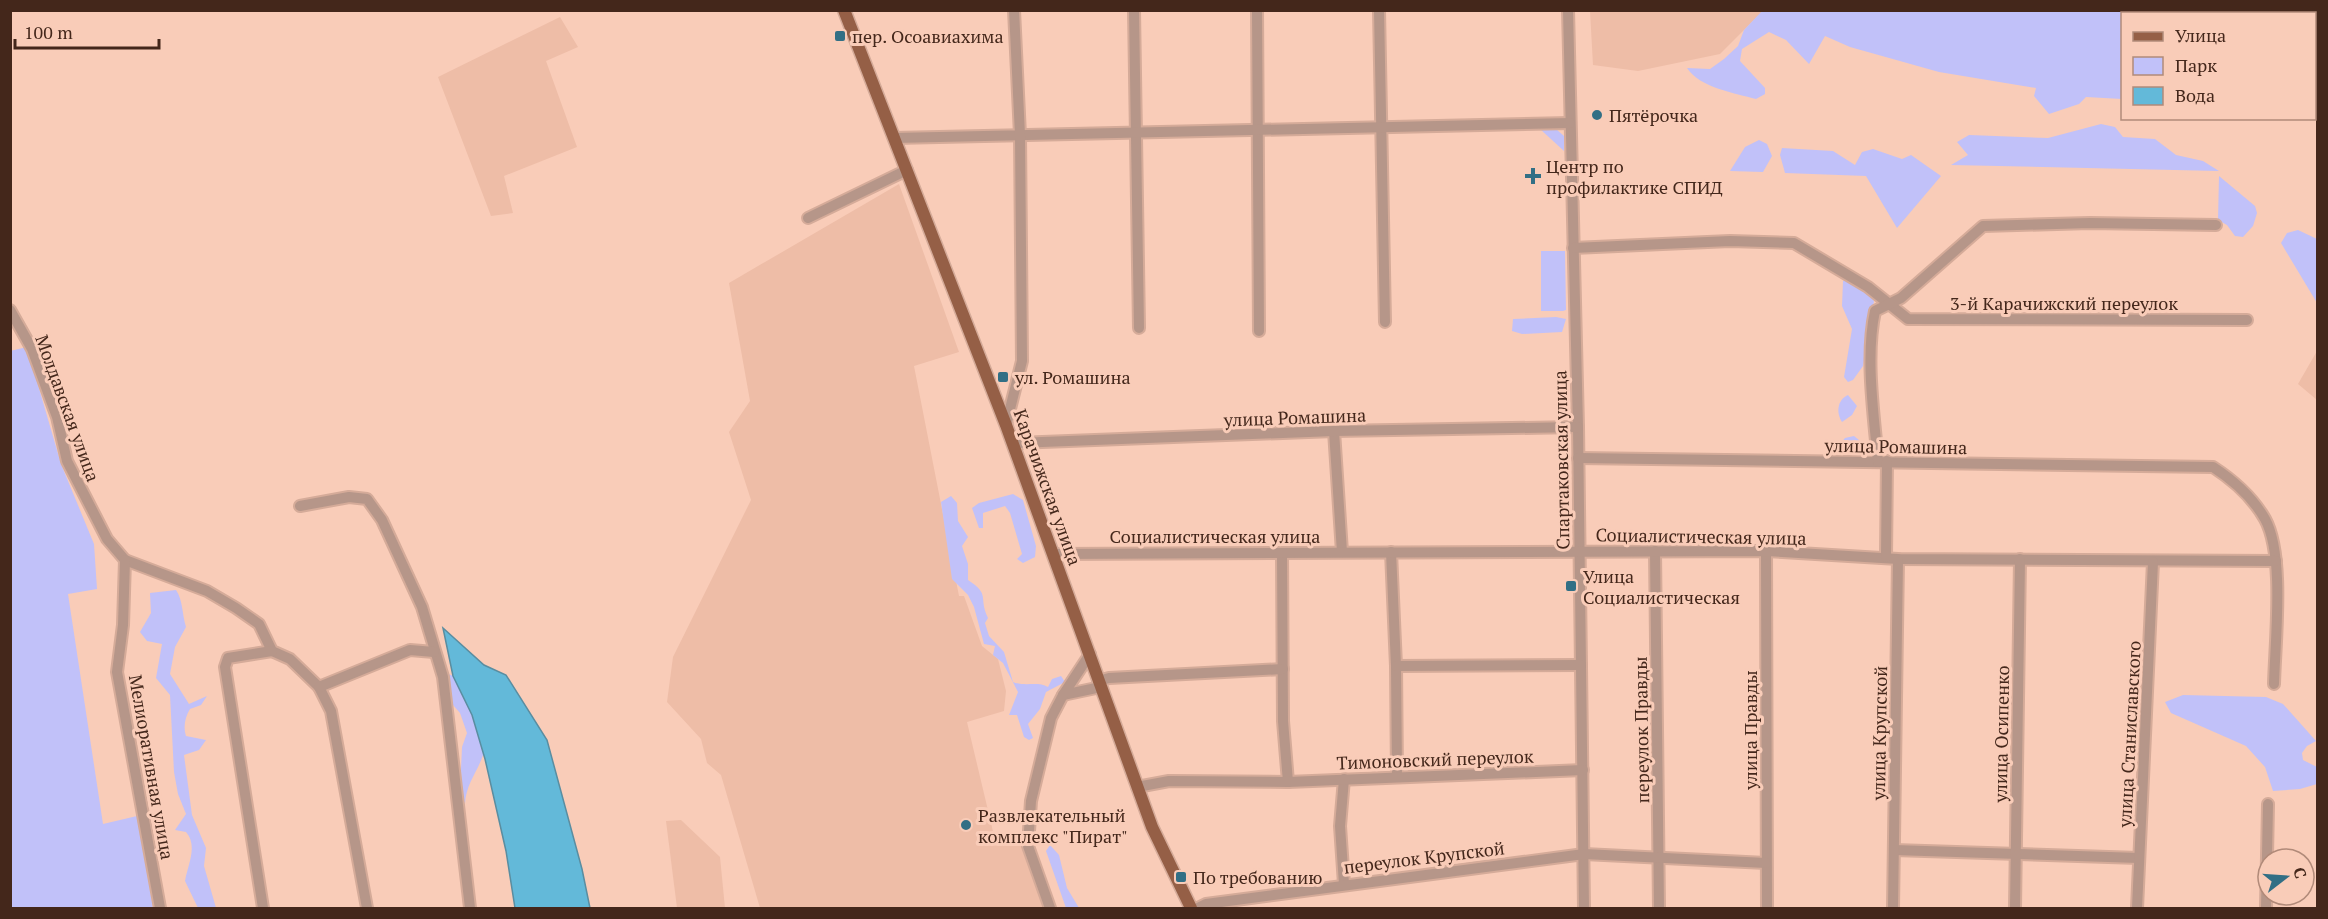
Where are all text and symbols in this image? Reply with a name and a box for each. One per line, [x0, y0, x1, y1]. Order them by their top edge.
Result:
scale bar [15, 12, 159, 50]
legend [2121, 12, 2316, 120]
text: 100 m [24, 20, 73, 44]
text: Улица [2175, 23, 2226, 47]
place label: пер. Осоавиахима [852, 24, 1004, 48]
marker: пер. Осоавиахима [833, 29, 847, 43]
text: Парк [2175, 53, 2217, 77]
text: Вода [2175, 83, 2215, 107]
place label: Пятёрочка [1609, 103, 1698, 127]
marker: Пятёрочка [1590, 108, 1604, 122]
place label: Центр по профилактике СПИД [1546, 154, 1723, 199]
marker: Центр по профилактике СПИД [1524, 167, 1542, 185]
street label: 3-й Карачижский переулок [1950, 291, 2178, 315]
street label: Молдавская улица [30, 331, 106, 485]
place label: ул. Ромашина [1014, 365, 1131, 389]
marker: ул. Ромашина [996, 370, 1010, 384]
street label: Спартаковская улица [1547, 370, 1575, 550]
street label: улица Ромашина [1222, 403, 1367, 432]
street label: Карачижская улица [1009, 406, 1087, 568]
street label: улица Ромашина [1824, 433, 1967, 459]
street label: Социалистическая улица [1595, 522, 1807, 550]
street label: Социалистическая улица [1110, 524, 1320, 548]
place label: Улица Социалистическая [1583, 564, 1740, 609]
marker: Улица Социалистическая [1564, 579, 1578, 593]
street label: улица Станиславского [2112, 640, 2146, 829]
street label: переулок Правды [1628, 656, 1654, 804]
street label: улица Осипенко [1988, 665, 2014, 804]
street label: улица Крупской [1866, 666, 1892, 801]
street label: улица Правды [1738, 670, 1762, 791]
street label: Мелиоративная улица [124, 673, 180, 861]
street label: Тимоновский переулок [1336, 744, 1534, 774]
place label: Развлекательный комплекс "Пират" [978, 803, 1128, 848]
marker: Развлекательный комплекс "Пират" [959, 818, 973, 832]
street label: переулок Крупской [1342, 835, 1506, 879]
north arrow [2256, 847, 2316, 907]
text: С [2288, 864, 2312, 881]
place label: По требованию [1193, 865, 1322, 889]
marker: По требованию [1174, 870, 1188, 884]

